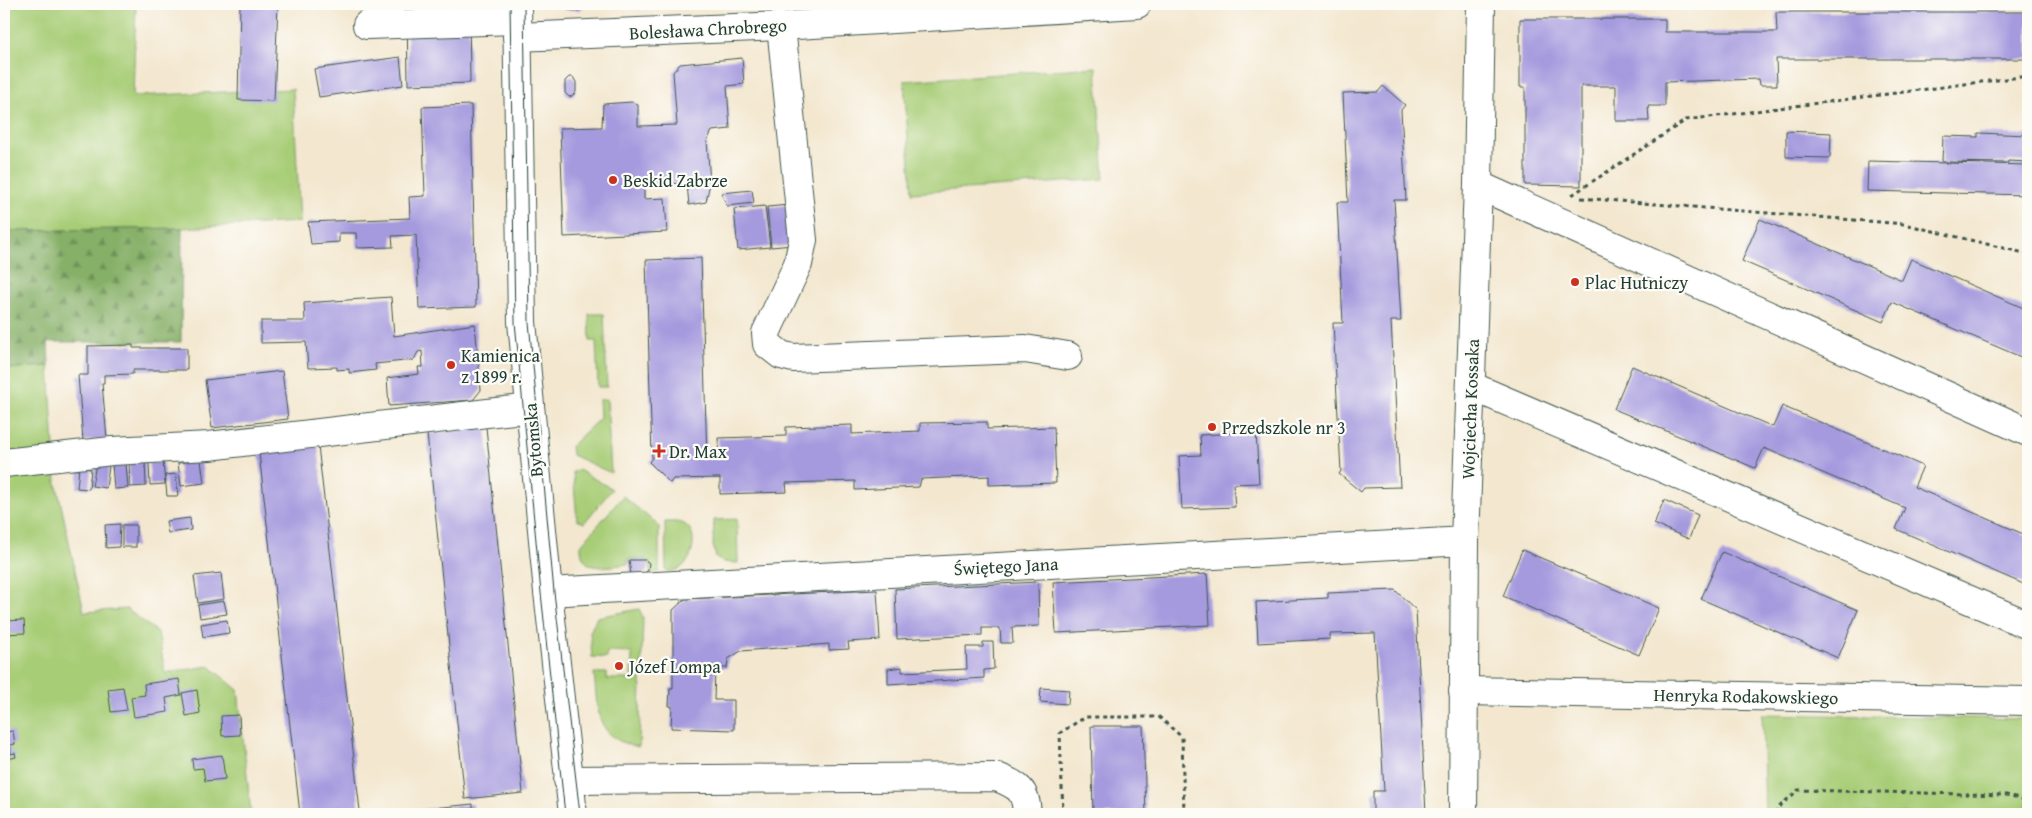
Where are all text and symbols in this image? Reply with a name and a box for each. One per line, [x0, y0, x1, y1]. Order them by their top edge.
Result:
street label: Bolesława Chrobrego [629, 11, 787, 47]
place label: Beskid Zabrze [623, 167, 728, 194]
marker: Beskid Zabrze [607, 174, 619, 186]
place label: Plac Hutniczy [1585, 269, 1688, 296]
marker: Plac Hutniczy [1569, 276, 1581, 288]
street label: Wojciecha Kossaka [1454, 338, 1486, 480]
place label: Kamienica z 1899 r. [461, 342, 541, 390]
marker: Kamienica z 1899 r. [445, 359, 457, 371]
street label: Bytomska [516, 401, 550, 478]
place label: Przedszkole nr 3 [1222, 414, 1346, 441]
marker: Przedszkole nr 3 [1206, 421, 1218, 433]
place label: Dr. Max [669, 438, 728, 465]
marker: Dr. Max [653, 445, 665, 457]
street label: Świętego Jana [953, 550, 1060, 582]
place label: Józef Lompa [627, 653, 721, 680]
marker: Józef Lompa [613, 660, 625, 672]
street label: Henryka Rodakowskiego [1653, 681, 1839, 711]

